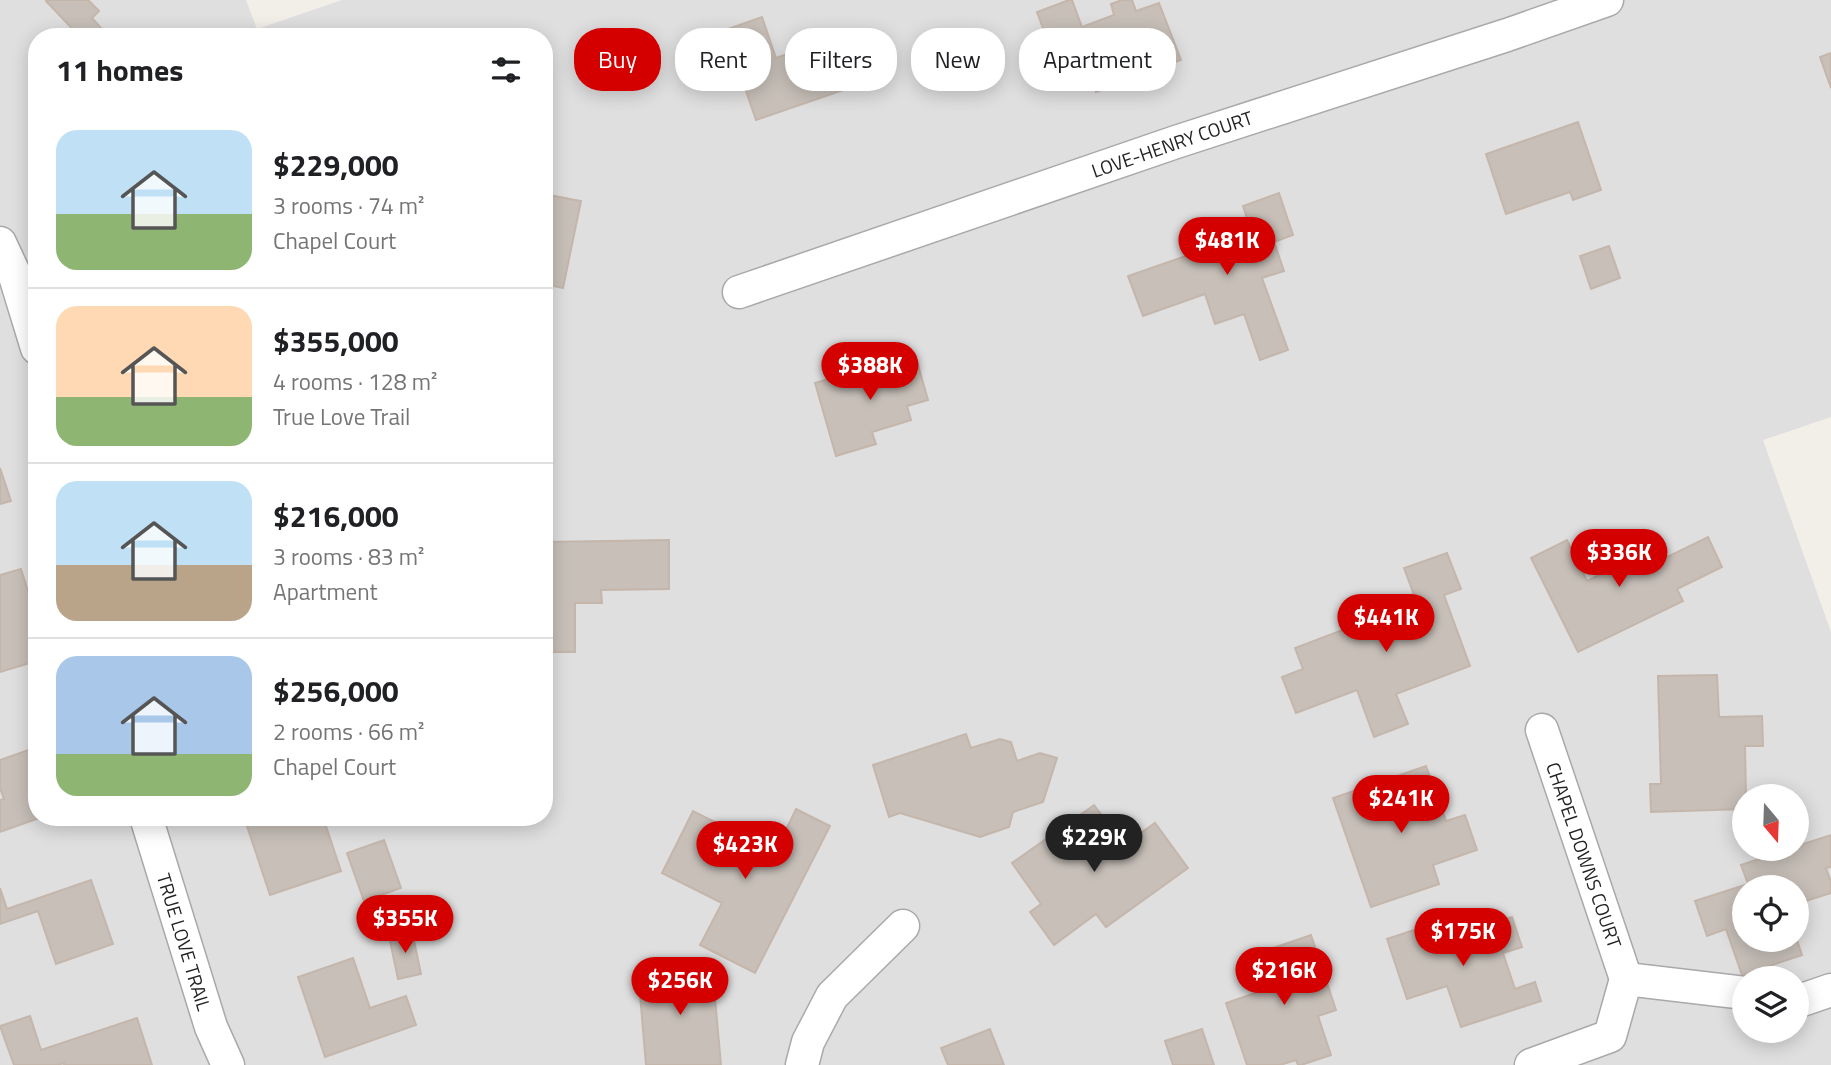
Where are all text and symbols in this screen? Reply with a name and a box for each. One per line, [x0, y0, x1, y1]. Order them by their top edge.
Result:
chip: Buy [574, 28, 661, 91]
chip: Rent [675, 28, 771, 91]
chip: Filters [785, 28, 897, 91]
chip: New [911, 28, 1005, 91]
chip: Apartment [1019, 28, 1176, 91]
text: 11 homes [56, 47, 183, 93]
icon: filters [487, 51, 525, 89]
street label: LOVE-HENRY COURT [1087, 102, 1256, 185]
text: $229,000 [273, 142, 399, 188]
icon: home [112, 158, 196, 242]
text: 3 rooms · 74 m² [273, 188, 424, 223]
pin: $481K [1178, 218, 1276, 277]
text: $481K [1194, 222, 1260, 257]
text: Chapel Court [273, 223, 396, 258]
text: $355,000 [273, 318, 399, 364]
icon: home [112, 334, 196, 418]
pin: $388K [821, 342, 919, 402]
text: $388K [837, 347, 903, 382]
text: 4 rooms · 128 m² [273, 364, 437, 399]
text: True Love Trail [273, 399, 410, 434]
text: $216,000 [273, 493, 399, 539]
icon: home [112, 509, 196, 593]
pin: $336K [1570, 530, 1668, 589]
text: $336K [1586, 534, 1652, 569]
text: 3 rooms · 83 m² [273, 539, 424, 574]
text: Apartment [273, 574, 378, 609]
pin: $441K [1337, 594, 1435, 654]
text: $441K [1353, 599, 1419, 634]
text: $256,000 [273, 668, 399, 714]
icon: home [112, 684, 196, 768]
text: 2 rooms · 66 m² [273, 714, 424, 749]
text: Chapel Court [273, 749, 396, 784]
street label: CHAPEL DOWNS COURT [1539, 758, 1630, 952]
pin: $241K [1352, 776, 1450, 835]
text: $241K [1368, 780, 1434, 815]
north arrow [1732, 784, 1810, 861]
map controls [1732, 784, 1809, 1043]
pin: $229K [1045, 814, 1143, 874]
text: $229K [1061, 819, 1127, 854]
pin: $423K [696, 822, 794, 881]
text: $423K [712, 826, 778, 861]
street label: TRUE LOVE TRAIL [150, 870, 219, 1014]
button: locate [1732, 875, 1809, 952]
pin: $355K [356, 895, 454, 955]
text: $355K [372, 900, 438, 935]
pin: $175K [1414, 908, 1512, 968]
text: $175K [1430, 913, 1496, 948]
pin: $216K [1235, 948, 1333, 1007]
text: $216K [1251, 952, 1317, 987]
pin: $256K [631, 958, 729, 1017]
text: $256K [647, 962, 713, 997]
button: layers [1732, 966, 1809, 1043]

